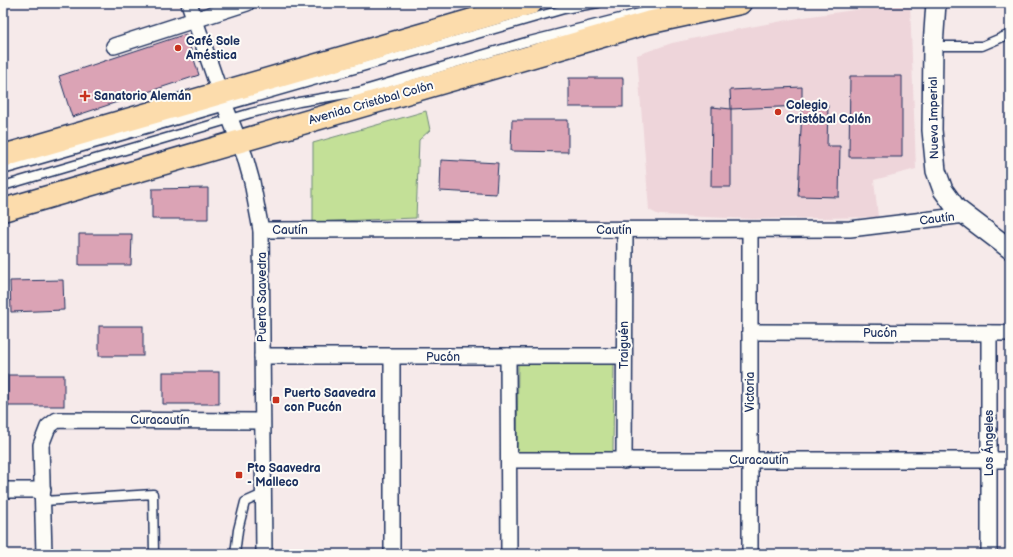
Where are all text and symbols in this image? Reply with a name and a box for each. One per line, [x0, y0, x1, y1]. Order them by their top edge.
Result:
place label: Café Sole Améstica [185, 34, 240, 63]
marker: Café Sole Améstica [173, 43, 183, 53]
street label: Nueva Imperial [926, 76, 942, 160]
street label: Avenida Cristóbal Colón [307, 78, 435, 128]
place label: Sanatorio Alemán [94, 89, 192, 104]
marker: Sanatorio Alemán [79, 90, 91, 102]
place label: Colegio Cristóbal Colón [786, 98, 871, 127]
marker: Colegio Cristóbal Colón [773, 107, 783, 117]
street label: Cautín [919, 209, 956, 229]
street label: Cautín [272, 223, 308, 238]
street label: Cautín [596, 223, 632, 238]
street label: Puerto Saavedra [255, 252, 270, 342]
street label: Traiguén [617, 321, 632, 369]
street label: Pucón [863, 326, 897, 341]
street label: Pucón [426, 350, 460, 365]
street label: Victoria [743, 371, 758, 412]
place label: Puerto Saavedra con Pucón [284, 386, 376, 415]
marker: Puerto Saavedra con Pucón [271, 395, 281, 405]
street label: Los Ángeles [980, 410, 997, 476]
street label: Curacautín [130, 413, 190, 428]
street label: Curacautín [729, 453, 789, 468]
place label: Pto Saavedra - Malleco [247, 461, 321, 490]
marker: Pto Saavedra - Malleco [234, 470, 244, 480]

